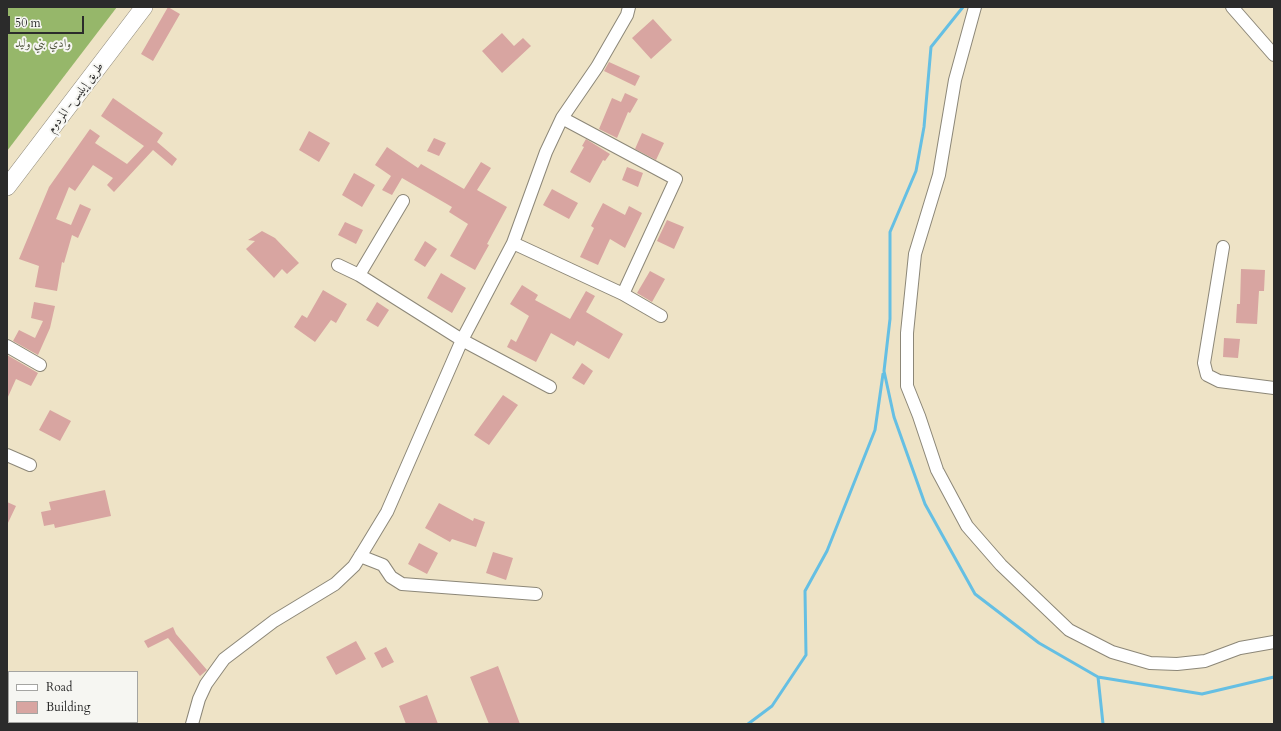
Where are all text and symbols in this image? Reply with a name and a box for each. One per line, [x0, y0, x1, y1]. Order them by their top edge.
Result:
scale bar [10, 8, 86, 34]
text: 50 m [15, 15, 41, 31]
park label: وادي بني وليد [15, 37, 71, 51]
street label: طريق إيليس- المردوم [45, 60, 107, 136]
legend [8, 671, 138, 723]
text: Road [46, 679, 72, 695]
text: Building [46, 699, 90, 715]

